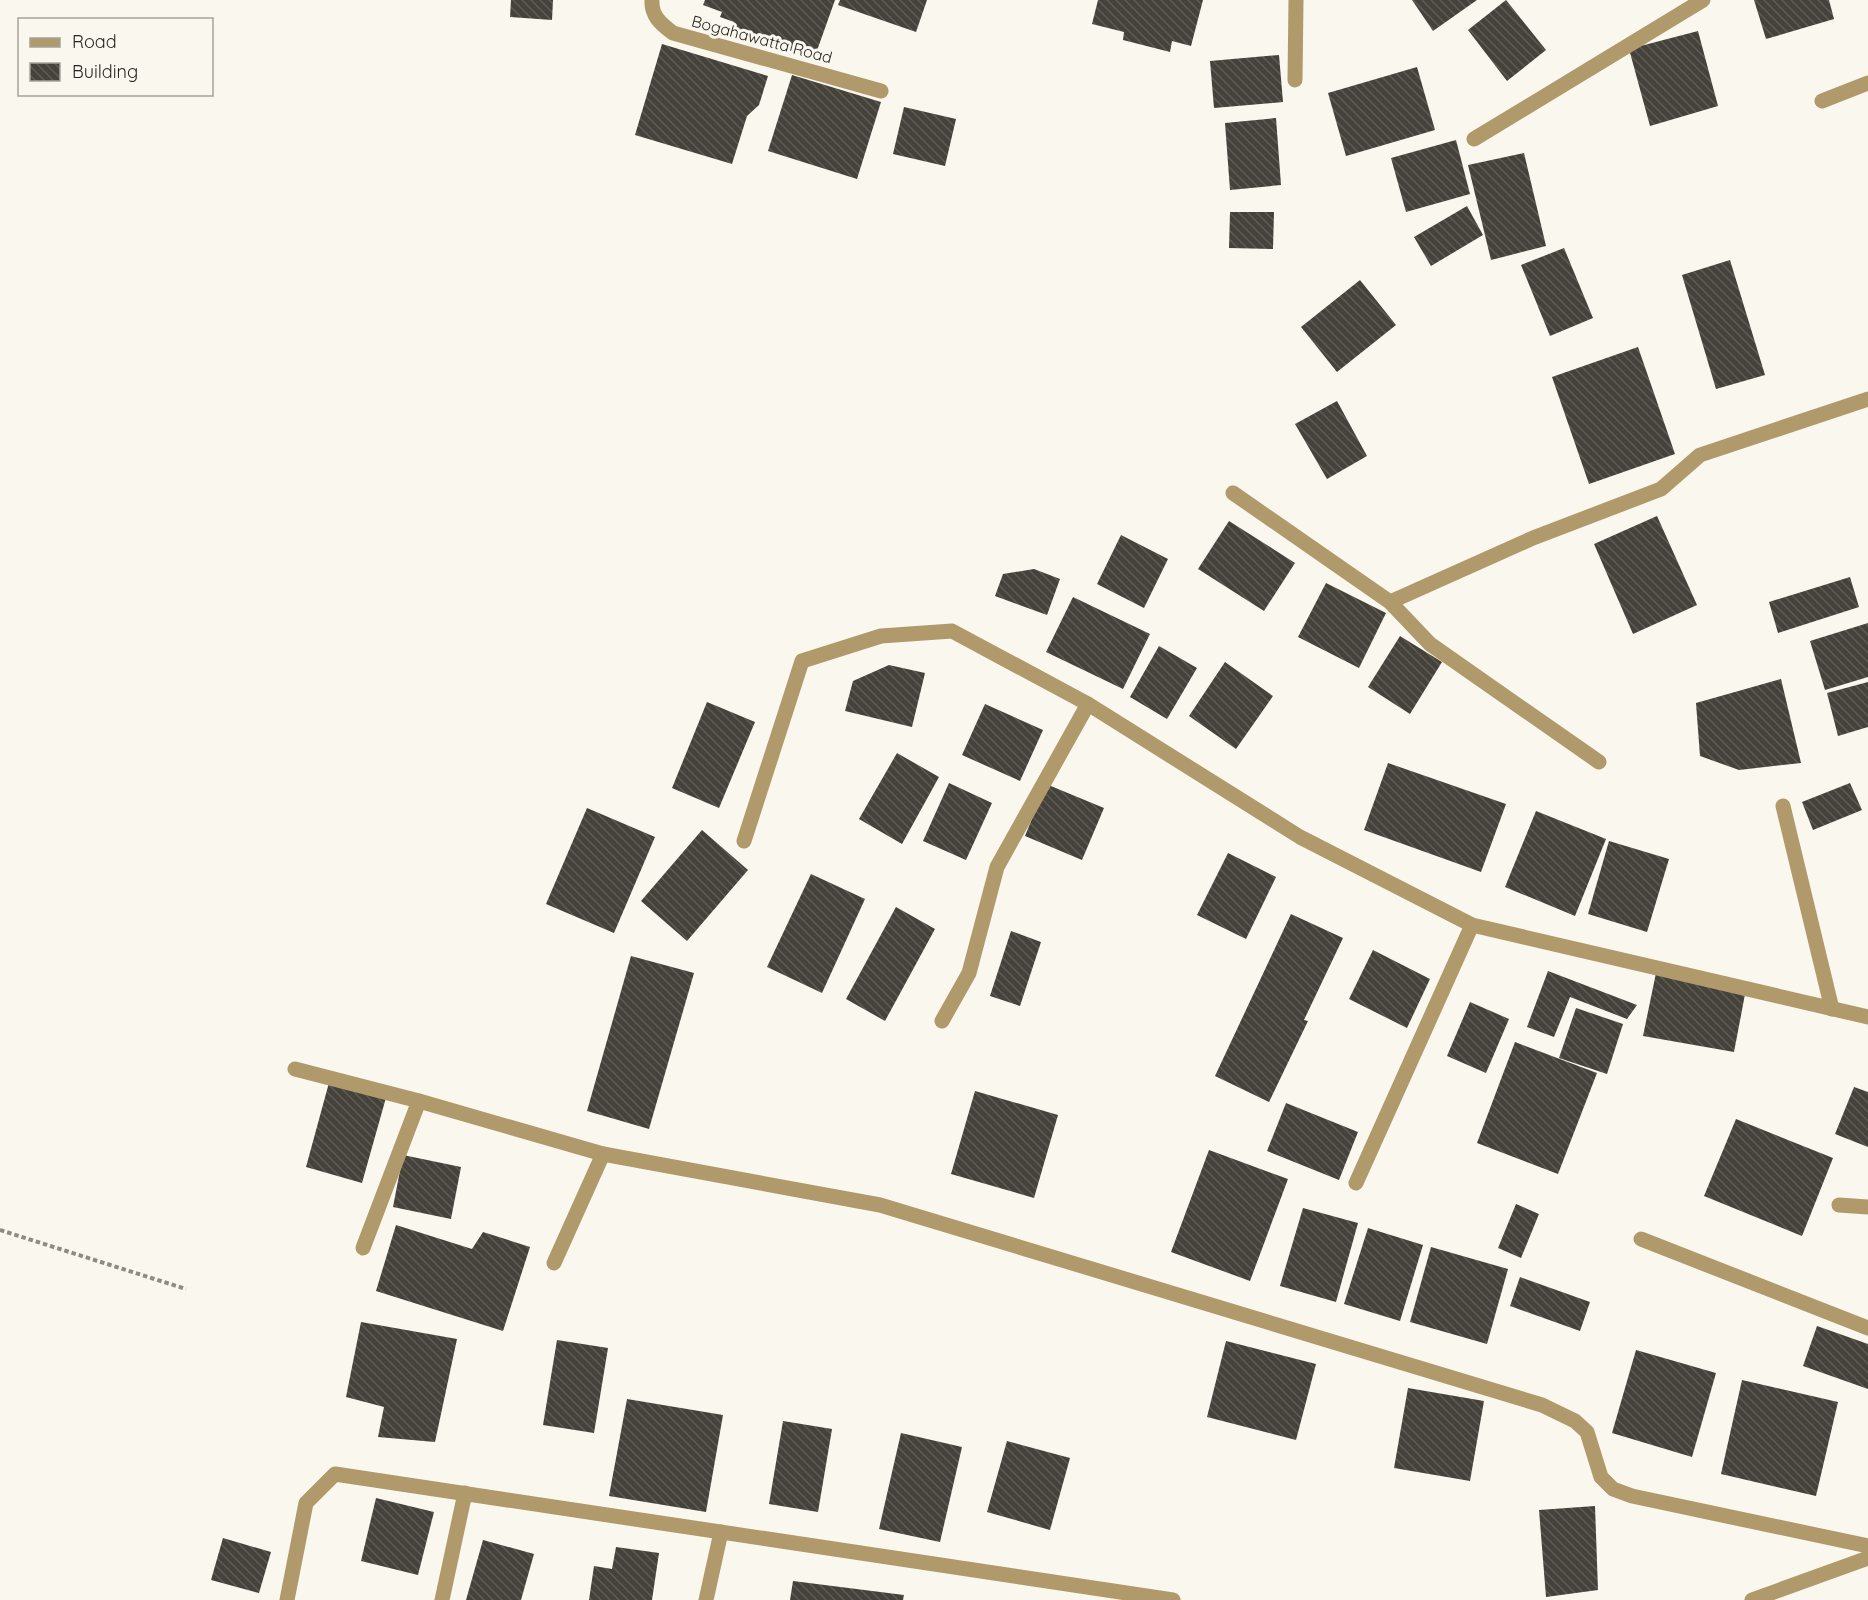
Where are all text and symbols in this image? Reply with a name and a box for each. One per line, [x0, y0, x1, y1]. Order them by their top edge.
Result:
street label: Bogahawatta Road [689, 11, 835, 67]
legend [18, 18, 213, 96]
text: Road [72, 30, 117, 53]
text: Building [72, 60, 138, 83]

